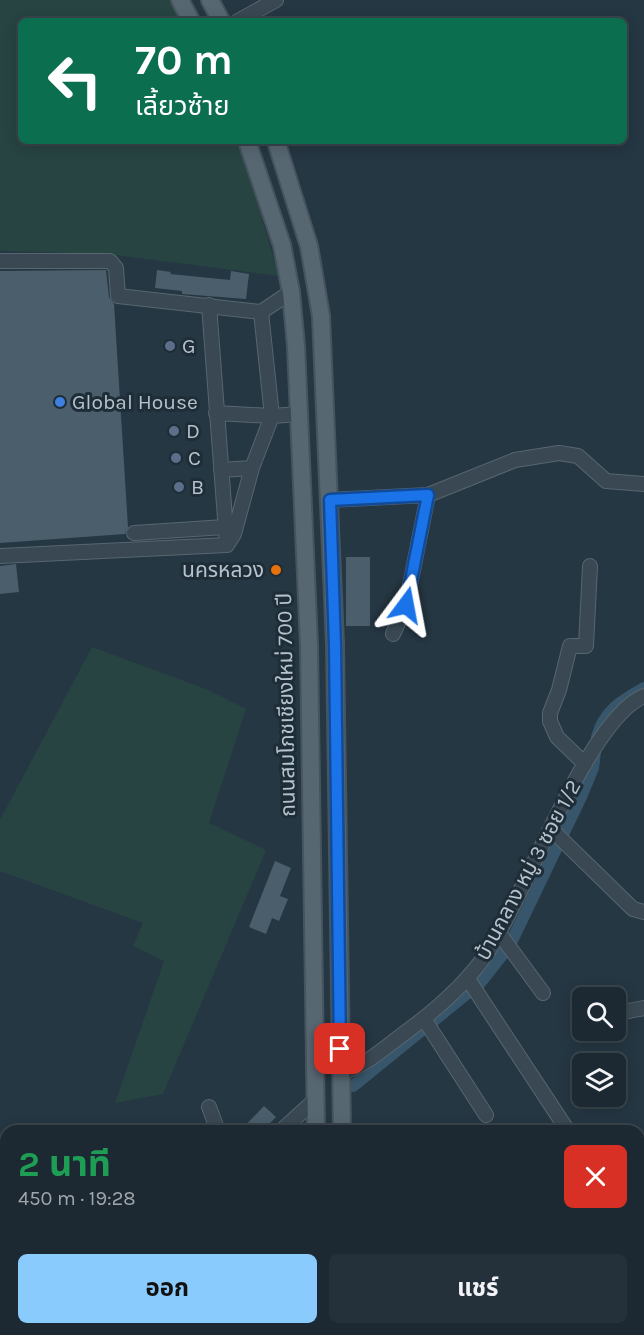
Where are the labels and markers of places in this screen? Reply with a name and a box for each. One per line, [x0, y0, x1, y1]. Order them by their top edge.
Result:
place label: G [182, 334, 196, 358]
marker: G [163, 339, 177, 353]
place label: Global House [72, 390, 198, 414]
marker: Global House [53, 395, 67, 409]
place label: D [186, 419, 200, 443]
marker: D [167, 424, 181, 438]
place label: C [188, 446, 201, 470]
marker: C [169, 451, 183, 465]
place label: B [191, 475, 204, 499]
marker: B [172, 480, 186, 494]
place label: นครหลวง [182, 558, 264, 582]
marker: นครหลวง [269, 563, 283, 577]
pin [314, 1023, 365, 1074]

